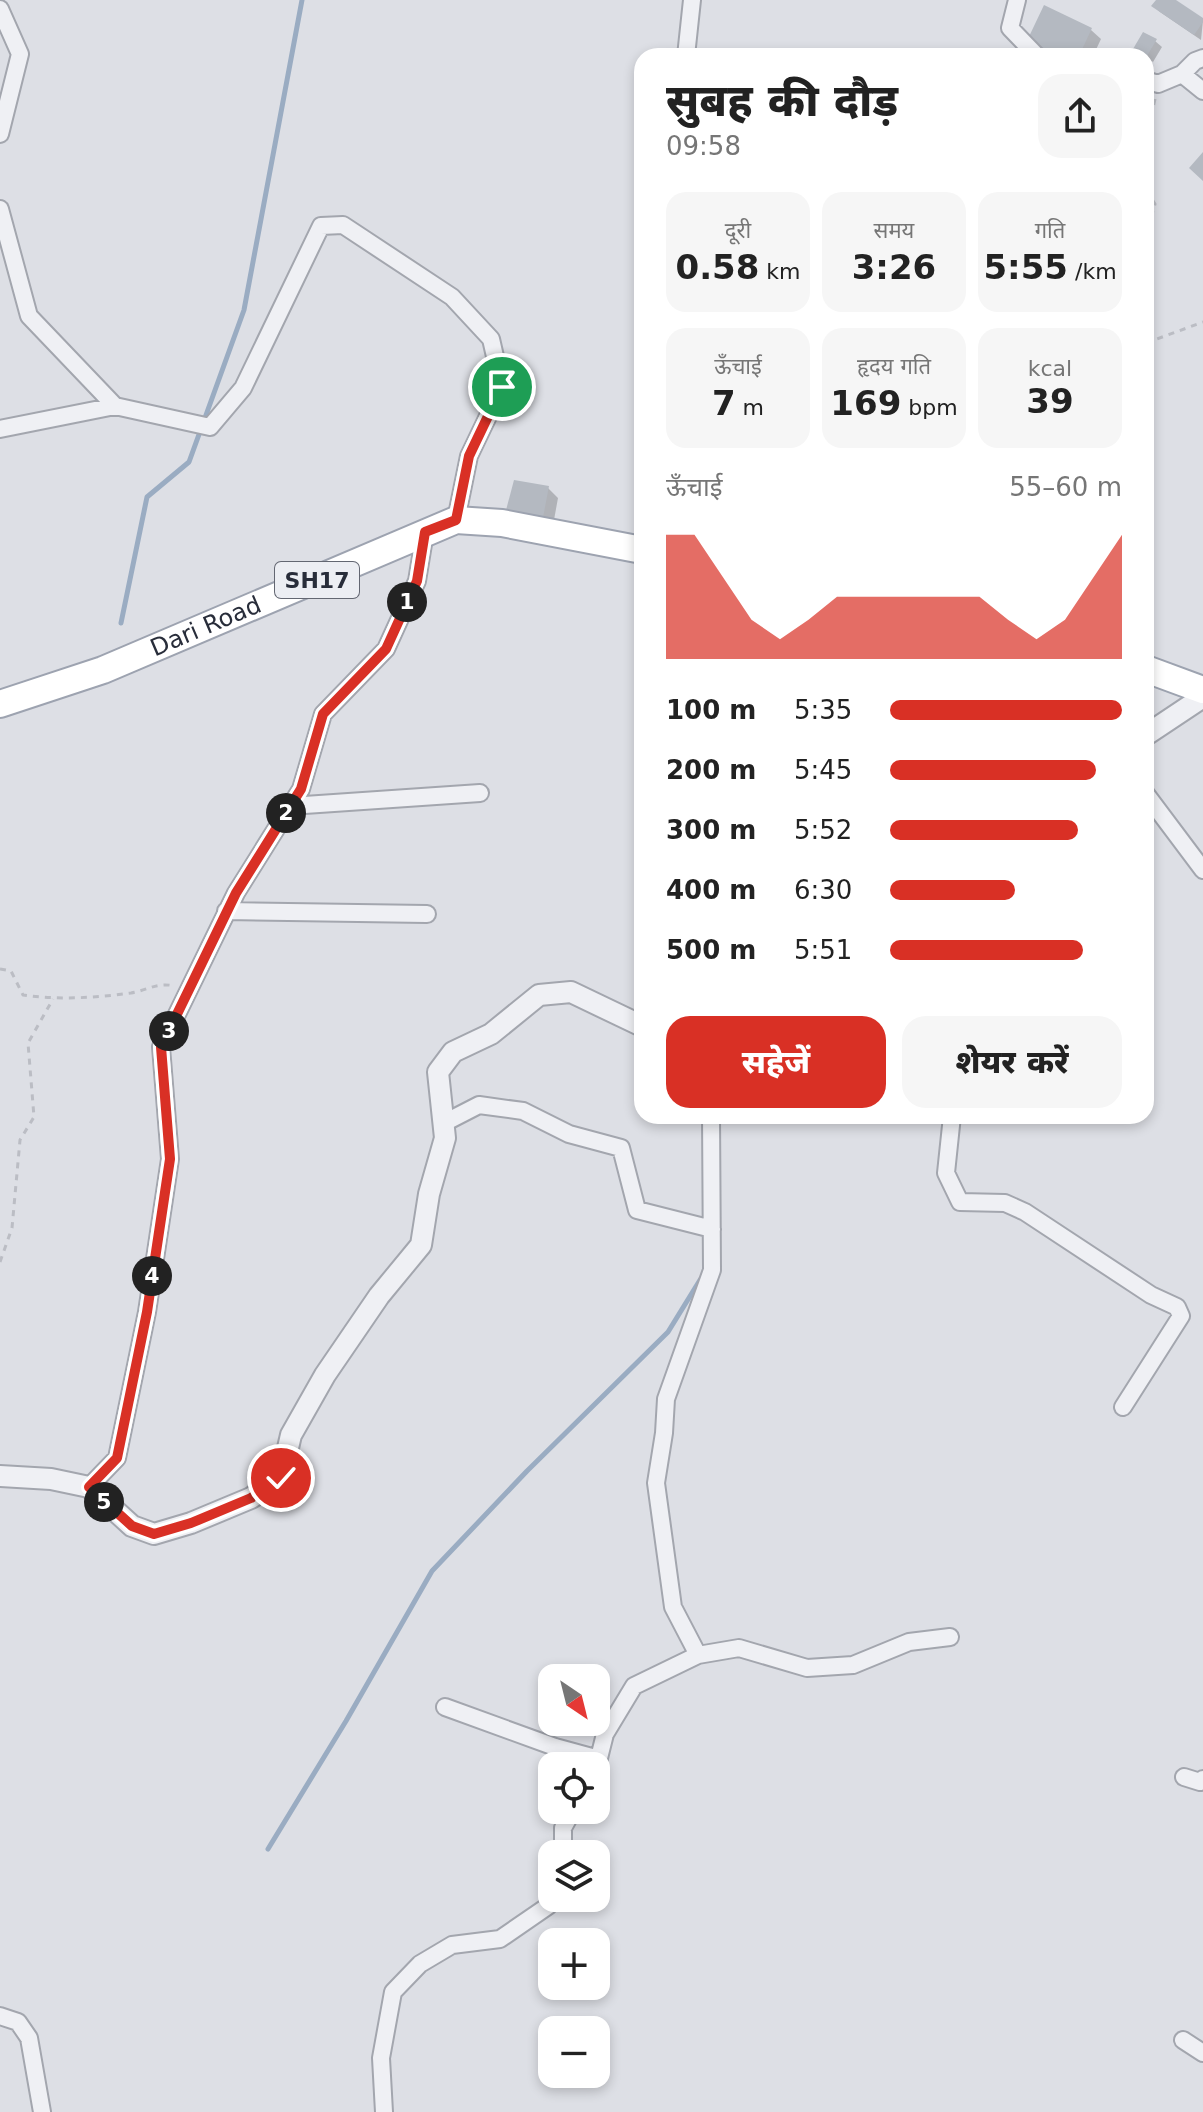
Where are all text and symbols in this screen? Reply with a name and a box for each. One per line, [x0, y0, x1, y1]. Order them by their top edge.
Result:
button: share [1038, 74, 1122, 158]
text: सुबह की दौड़ [666, 75, 898, 126]
text: 09:58 [666, 131, 741, 161]
text: दूरी [725, 218, 751, 243]
text: समय [874, 218, 914, 243]
text: गति [1035, 218, 1065, 243]
text: 0.58 [675, 247, 759, 287]
text: 3:26 [852, 247, 936, 287]
text: 5:55 [983, 247, 1068, 287]
text: km [759, 259, 801, 284]
text: /km [1068, 259, 1117, 284]
pin [468, 353, 536, 421]
text: ऊँचाई [714, 354, 762, 379]
text: हृदय गति [857, 354, 931, 379]
text: kcal [1028, 356, 1072, 381]
icon: arrive [480, 365, 524, 409]
text: 39 [1026, 381, 1074, 421]
text: 7 [712, 383, 736, 423]
text: 169 [830, 383, 901, 423]
text: m [736, 395, 764, 420]
text: bpm [901, 395, 958, 420]
text: ऊँचाई [666, 472, 722, 502]
text: 55–60 m [1009, 472, 1122, 502]
road number: SH17 [275, 562, 359, 598]
pin: 1 [387, 582, 427, 622]
text: 1 [399, 589, 415, 614]
street label: Dari Road [146, 590, 265, 662]
text: 100 m [666, 695, 756, 725]
text: 5:35 [794, 695, 852, 725]
text: 200 m [666, 755, 756, 785]
text: 5:45 [794, 755, 852, 785]
pin: 2 [266, 793, 306, 833]
text: 2 [278, 800, 294, 825]
text: 300 m [666, 815, 756, 845]
text: 5:52 [794, 815, 852, 845]
text: 400 m [666, 875, 756, 905]
text: 6:30 [794, 875, 852, 905]
text: 500 m [666, 935, 756, 965]
text: 5:51 [794, 935, 852, 965]
pin: 3 [149, 1011, 189, 1051]
button: सहेजें [666, 1016, 886, 1108]
button: शेयर करें [902, 1016, 1122, 1108]
text: 3 [161, 1018, 177, 1043]
pin: 4 [132, 1256, 172, 1296]
text: 4 [144, 1263, 160, 1288]
pin [247, 1444, 315, 1512]
icon: check [259, 1456, 303, 1500]
pin: 5 [84, 1482, 124, 1522]
text: 5 [96, 1489, 112, 1514]
north arrow [538, 1664, 610, 1736]
map controls [538, 1664, 610, 2088]
button: locate [538, 1752, 610, 1824]
button: layers [538, 1840, 610, 1912]
button: + [538, 1928, 610, 2000]
button: − [538, 2016, 610, 2088]

